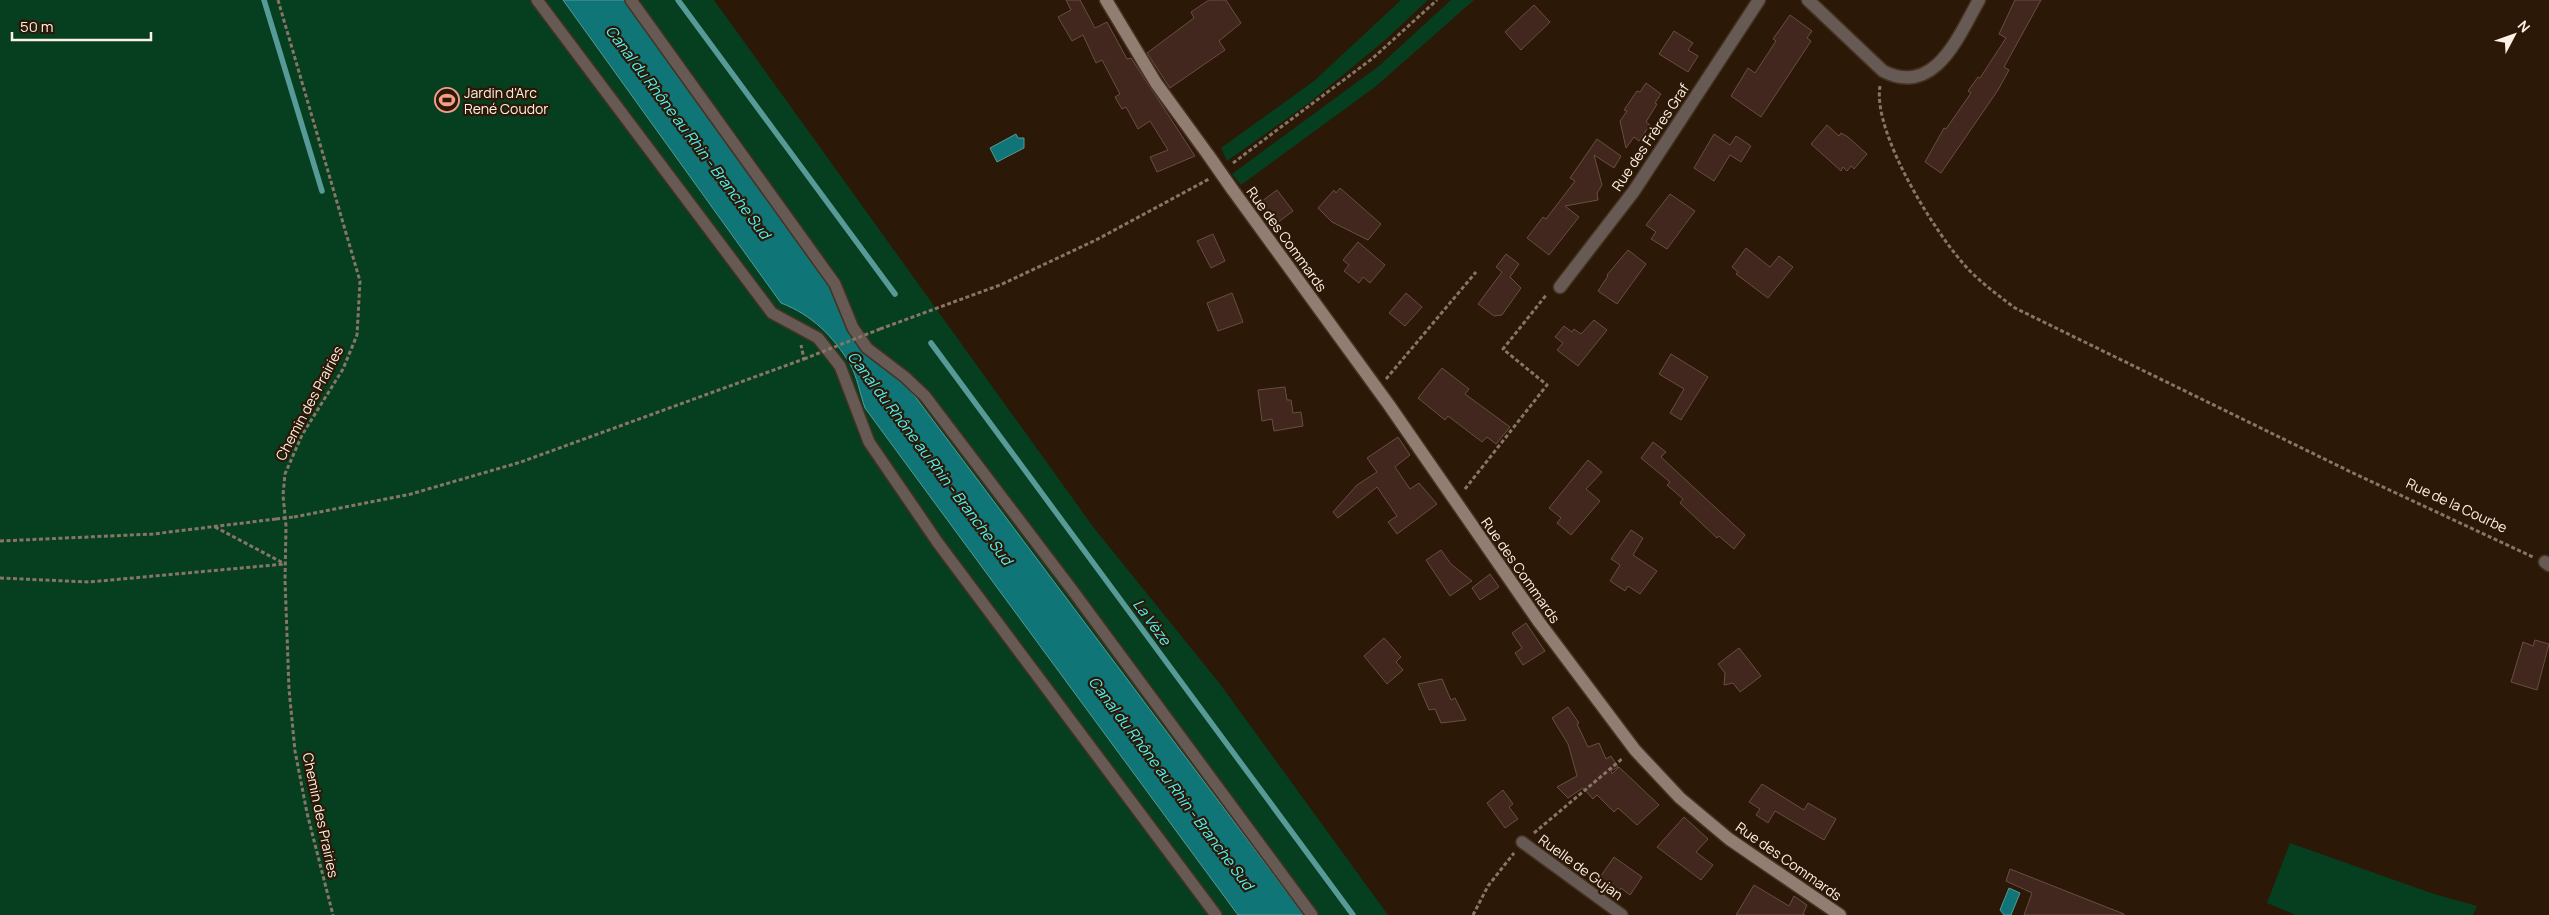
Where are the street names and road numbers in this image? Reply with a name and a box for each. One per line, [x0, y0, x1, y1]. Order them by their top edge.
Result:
street label: Rue des Frères Graf [1607, 80, 1693, 194]
street label: Rue des Commards [1243, 183, 1331, 295]
street label: Chemin des Prairies [271, 342, 347, 464]
street label: Rue de la Courbe [2403, 473, 2511, 537]
street label: Rue des Commards [1477, 513, 1565, 627]
street label: Chemin des Prairies [298, 751, 344, 879]
street label: Rue des Commards [1732, 817, 1846, 905]
street label: Ruelle de Gujan [1535, 830, 1627, 904]

